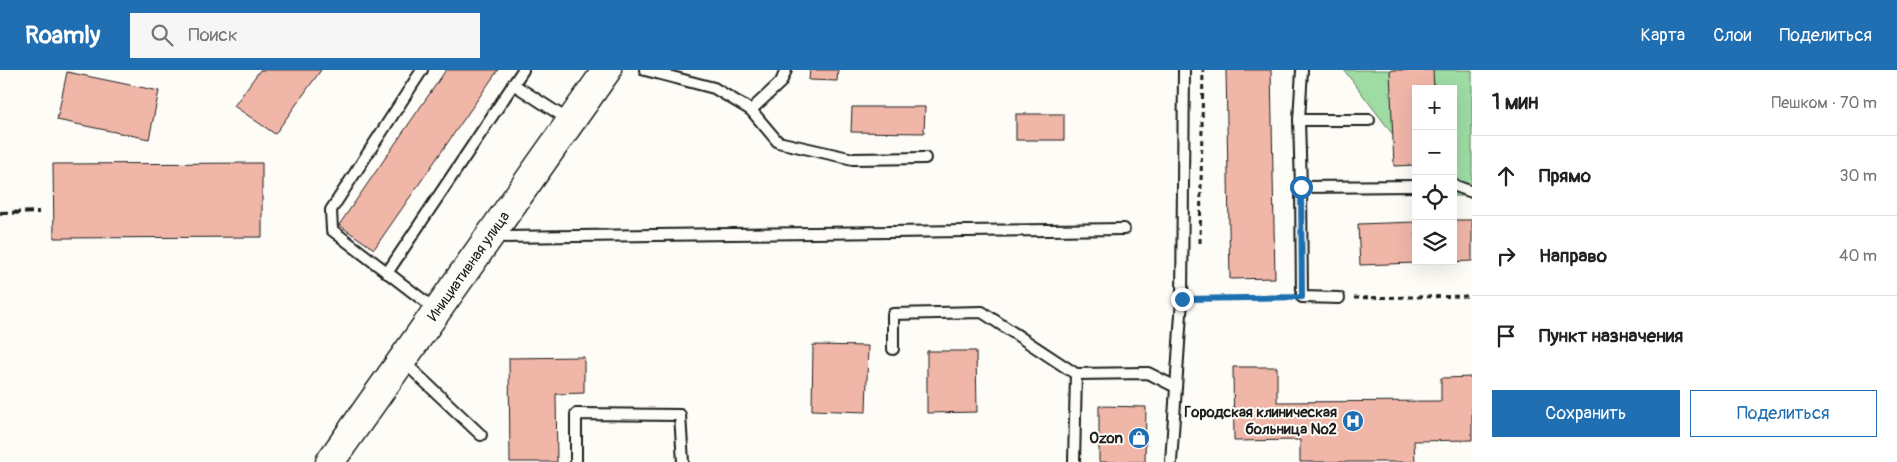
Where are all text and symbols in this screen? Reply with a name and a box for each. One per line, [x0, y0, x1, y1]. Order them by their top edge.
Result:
search box [130, 13, 480, 58]
text: Roamly [25, 21, 100, 50]
icon: search [148, 21, 176, 49]
text: Поиск [188, 23, 238, 47]
text: Карта [1641, 24, 1685, 47]
text: Слои [1713, 24, 1751, 47]
text: Поделиться [1779, 24, 1872, 47]
map controls [1412, 85, 1457, 265]
button: + [1412, 85, 1457, 130]
text: 1 мин [1492, 89, 1538, 116]
text: Пешком · 70 m [1772, 93, 1877, 113]
button: − [1412, 130, 1457, 175]
icon: ahead [1492, 162, 1520, 190]
text: Прямо [1539, 164, 1591, 188]
text: 30 m [1839, 166, 1877, 186]
button: locate [1412, 175, 1457, 220]
route start [1290, 176, 1313, 199]
street label: Инициативная улица [424, 208, 514, 325]
button: layers [1412, 220, 1457, 265]
icon: right [1492, 242, 1520, 270]
text: Направо [1539, 244, 1607, 268]
text: 40 m [1839, 246, 1877, 266]
route end [1171, 288, 1194, 311]
icon: arrive [1492, 322, 1520, 350]
text: Пункт назначения [1539, 324, 1683, 348]
button: Сохранить [1492, 390, 1680, 437]
button: Поделиться [1690, 390, 1877, 437]
place label: Городская клиническая больница №2 [1184, 403, 1337, 439]
hospital icon: Городская клиническая больница №2 [1341, 409, 1365, 433]
shop icon: Ozon [1127, 426, 1151, 450]
place label: Ozon [1089, 429, 1123, 448]

